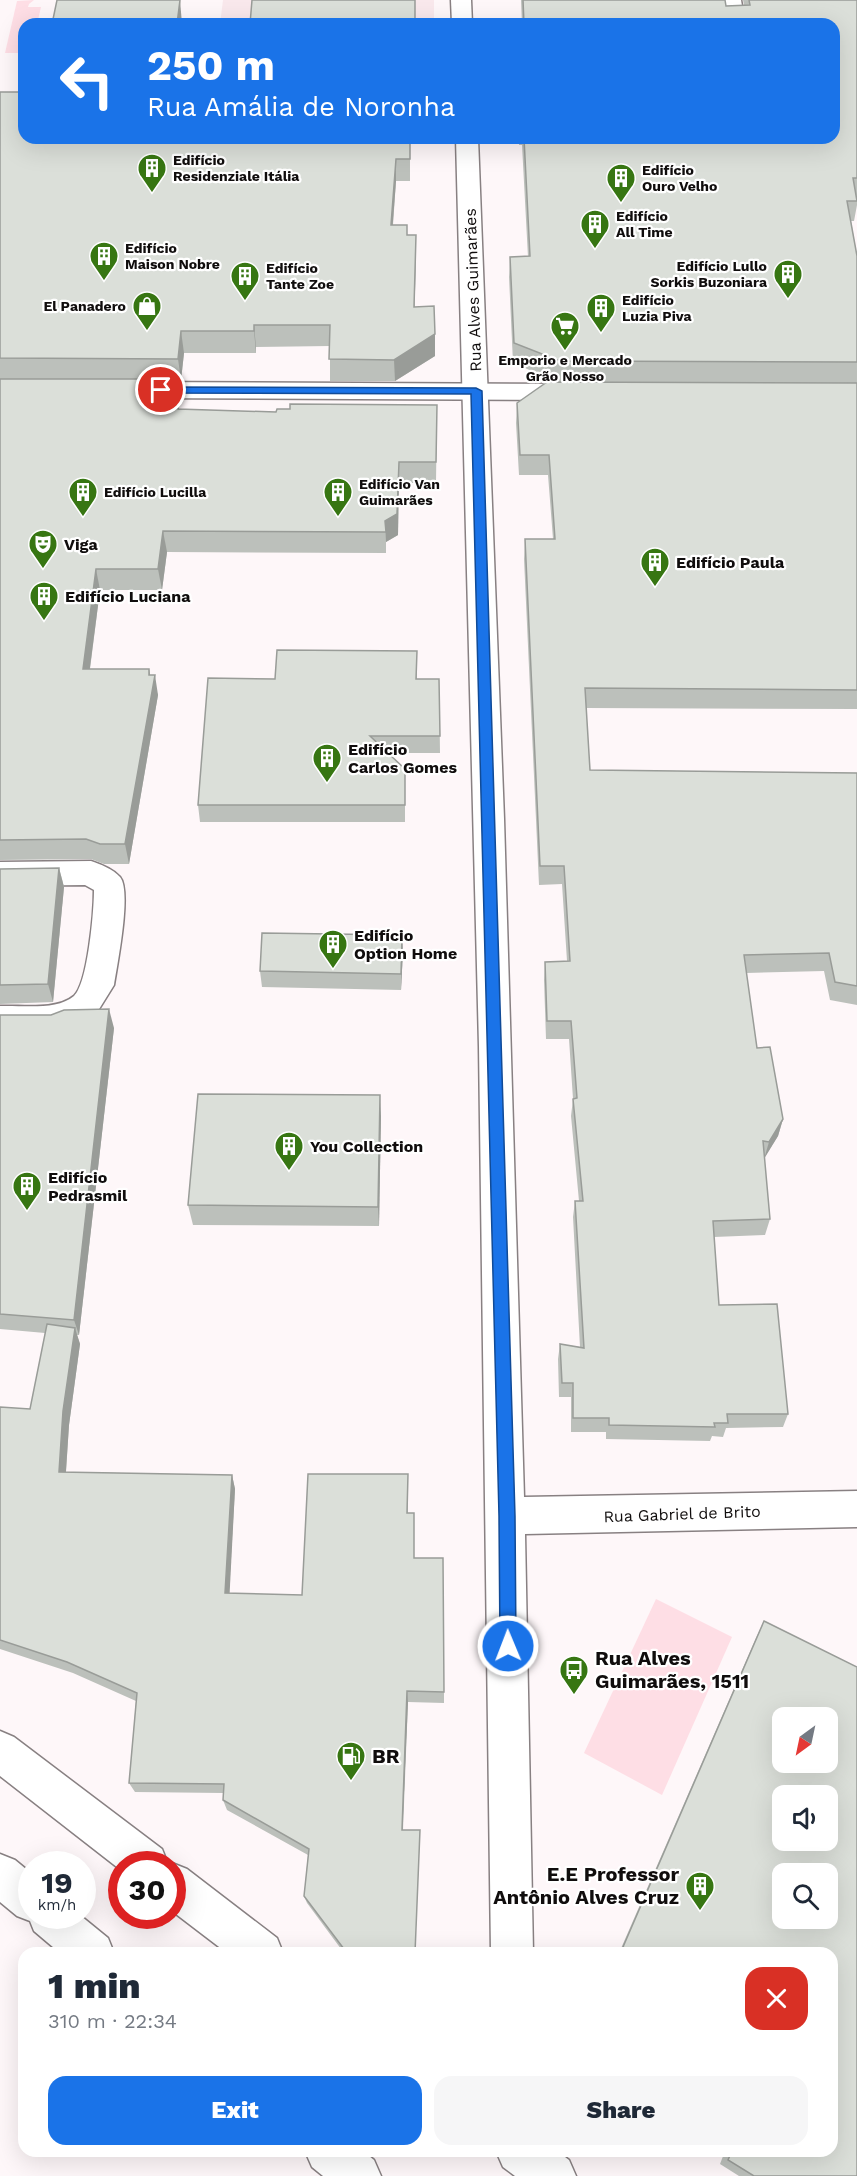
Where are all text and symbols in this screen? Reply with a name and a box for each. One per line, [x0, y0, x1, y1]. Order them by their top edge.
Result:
text: 250 m [147, 41, 275, 90]
icon: left [48, 42, 126, 120]
text: Rua Amália de Noronha [147, 91, 455, 123]
building icon: Edifício Residenziale Itália [136, 152, 168, 194]
place label: Edifício Residenziale Itália [173, 152, 300, 184]
building icon: Edifício Ouro Velho [605, 162, 637, 204]
place label: Edifício Ouro Velho [642, 162, 717, 194]
street label: Rua Alves Guimarães [461, 208, 485, 372]
building icon: Edifício All Time [579, 208, 611, 250]
place label: Edifício All Time [616, 208, 673, 240]
building icon: Edifício Maison Nobre [88, 240, 120, 282]
place label: Edifício Maison Nobre [125, 240, 220, 272]
place label: Edifício Lullo Sorkis Buzoniara [651, 258, 768, 290]
building icon: Edifício Lullo Sorkis Buzoniara [772, 258, 804, 300]
building icon: Edifício Tante Zoe [229, 260, 261, 302]
place label: Edifício Tante Zoe [266, 260, 334, 292]
shop icon: El Panadero [131, 290, 163, 332]
building icon: Edifício Luzia Piva [585, 292, 617, 334]
place label: Edifício Luzia Piva [622, 292, 692, 324]
place label: El Panadero [43, 298, 126, 314]
supermarket icon: Emporio e Mercado Grão Nosso [549, 310, 581, 352]
place label: Emporio e Mercado Grão Nosso [498, 352, 632, 384]
pin [135, 364, 186, 415]
icon: arrive [144, 373, 177, 406]
building icon: Edifício Lucilla [67, 476, 99, 518]
building icon: Edifício Van Guimarães [322, 476, 354, 518]
place label: Edifício Van Guimarães [359, 476, 440, 508]
place label: Edifício Lucilla [104, 484, 207, 500]
theatre icon: Viga [27, 528, 59, 570]
place label: Viga [64, 535, 99, 554]
building icon: Edifício Paula [639, 546, 671, 588]
place label: Edifício Paula [676, 553, 785, 572]
building icon: Edifício Luciana [28, 580, 60, 622]
place label: Edifício Luciana [65, 587, 191, 606]
place label: Edifício Carlos Gomes [348, 740, 457, 777]
building icon: Edifício Carlos Gomes [311, 742, 343, 784]
place label: Edifício Option Home [354, 926, 457, 963]
building icon: Edifício Option Home [317, 928, 349, 970]
building icon: You Collection [273, 1130, 305, 1172]
place label: You Collection [310, 1137, 423, 1156]
place label: Edifício Pedrasmil [48, 1168, 128, 1205]
building icon: Edifício Pedrasmil [11, 1170, 43, 1212]
street label: Rua Gabriel de Brito [603, 1502, 761, 1526]
position arrow [476, 1614, 540, 1678]
place label: Rua Alves Guimarães, 1511 [595, 1646, 749, 1693]
bus stop icon: Rua Alves Guimarães, 1511 [558, 1654, 590, 1696]
north arrow [772, 1707, 838, 1773]
map controls [772, 1707, 838, 1929]
fuel station icon: BR [335, 1740, 367, 1782]
place label: BR [372, 1744, 400, 1768]
button: sound [772, 1785, 838, 1851]
speed limit sign: 30 [108, 1851, 186, 1929]
place label: E.E Professor Antônio Alves Cruz [493, 1862, 679, 1909]
button: search [772, 1863, 838, 1929]
text: 19 [41, 1865, 73, 1900]
building icon: E.E Professor Antônio Alves Cruz [684, 1870, 716, 1912]
text: km/h [38, 1896, 76, 1914]
text: 1 min [48, 1965, 141, 2007]
button: close [745, 1967, 808, 2030]
text: 310 m · 22:34 [48, 2009, 177, 2033]
button: Exit [48, 2076, 422, 2145]
button: Share [434, 2076, 808, 2145]

